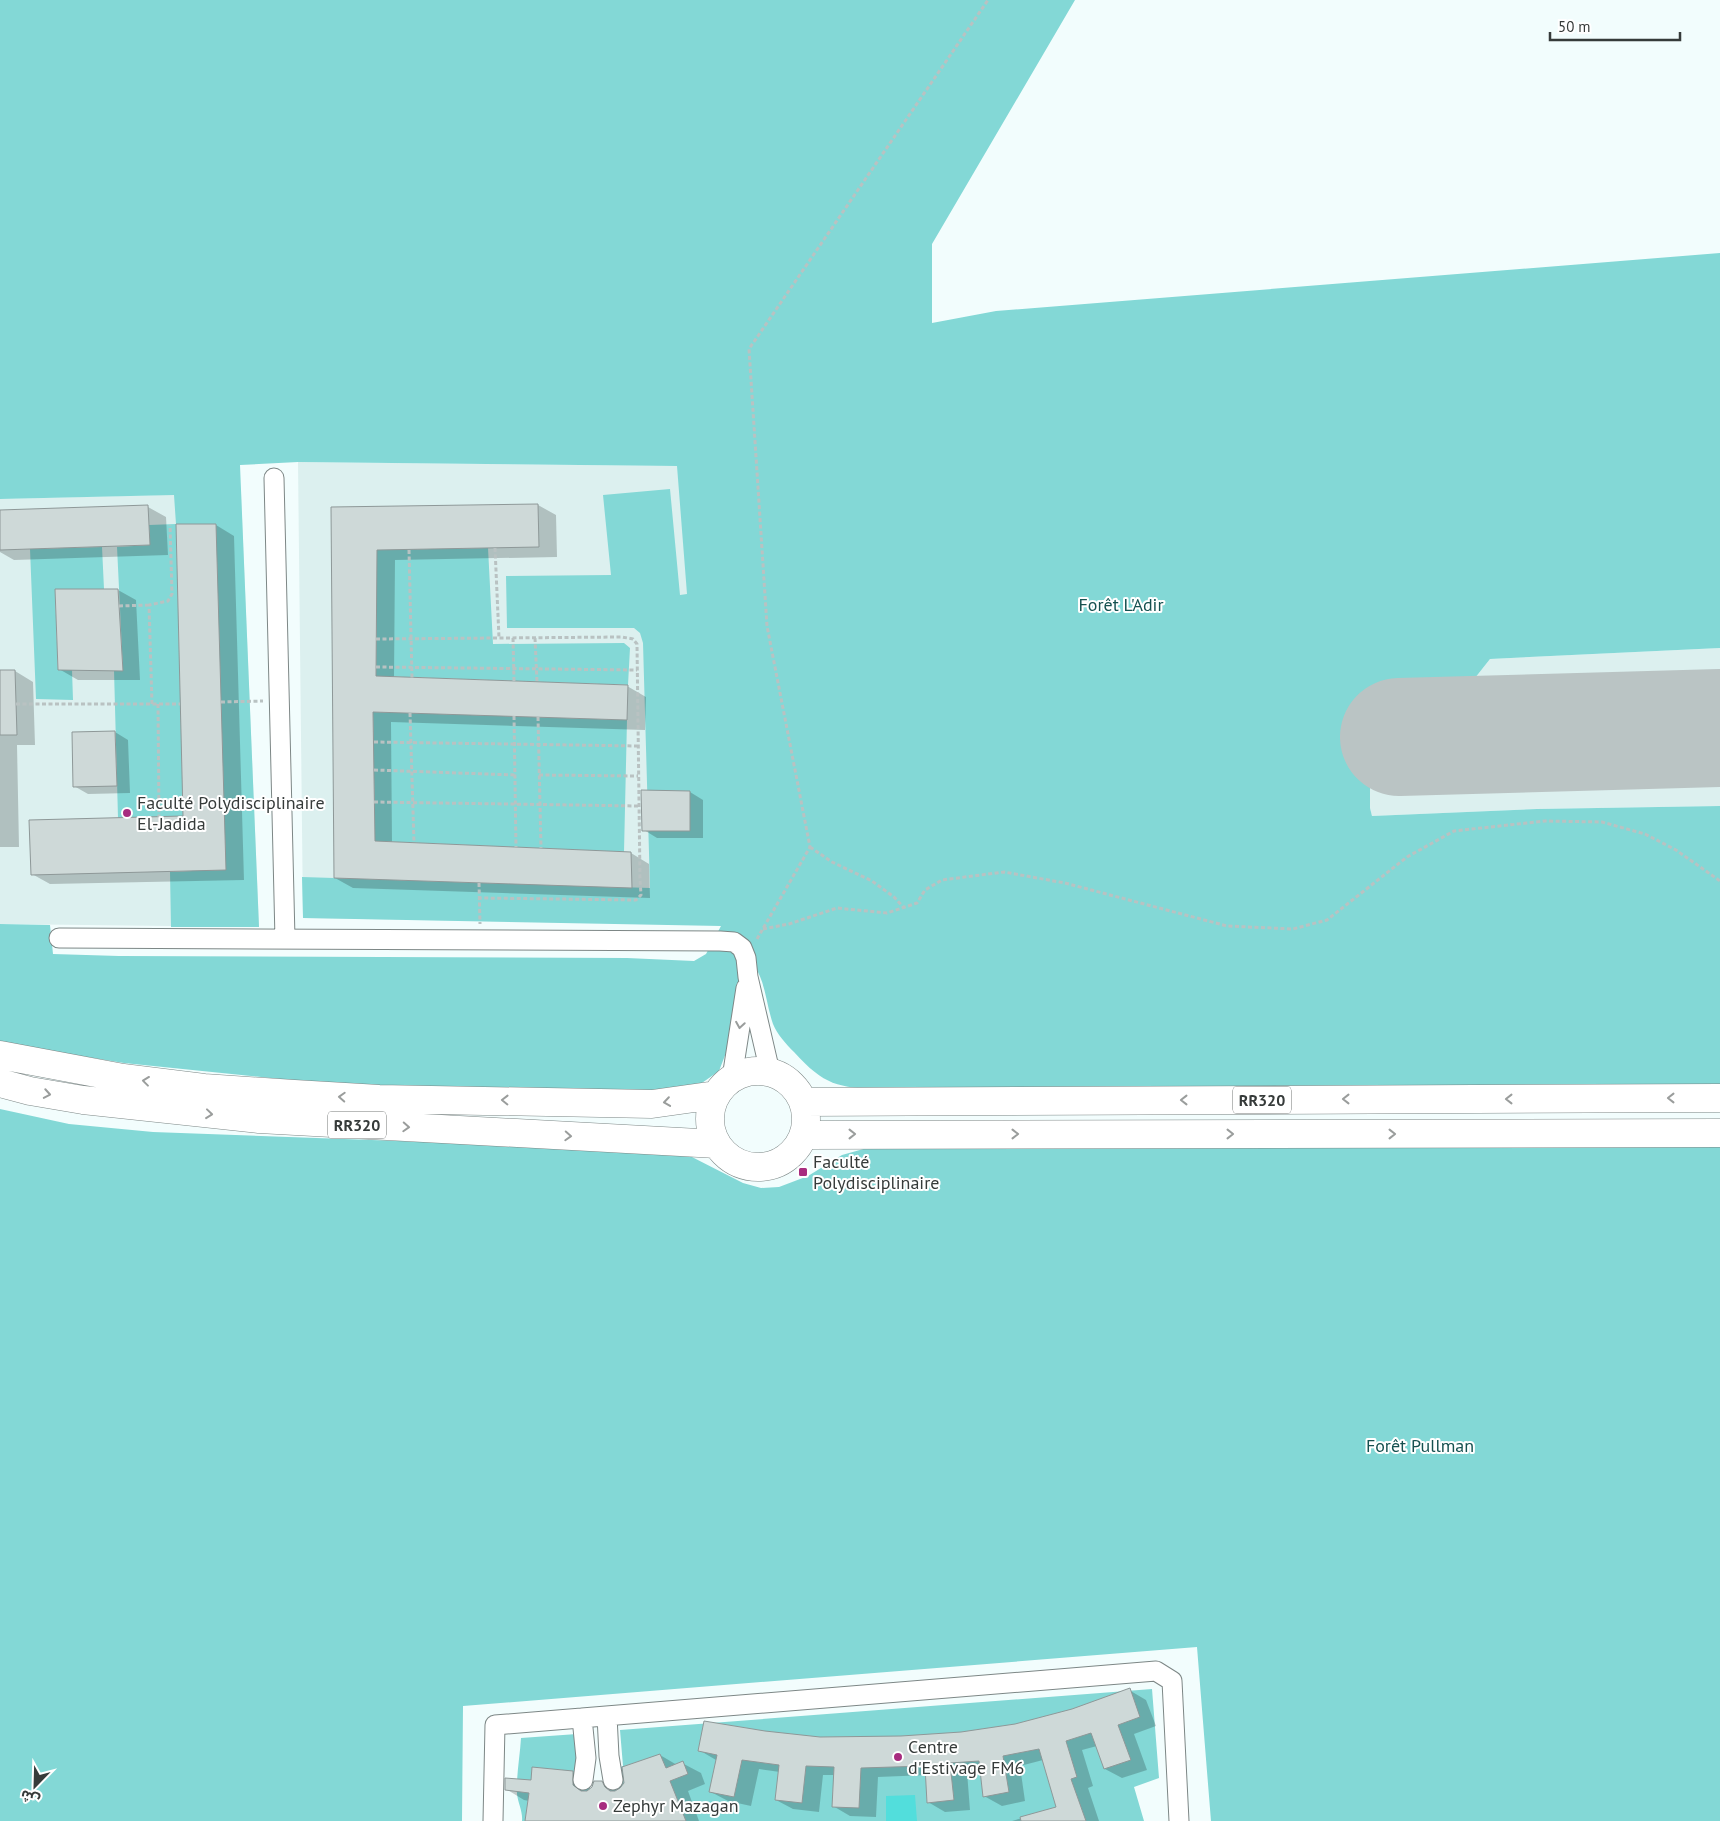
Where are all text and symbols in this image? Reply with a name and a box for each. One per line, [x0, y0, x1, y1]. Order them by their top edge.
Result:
scale bar [1550, 10, 1680, 42]
text: 50 m [1558, 17, 1591, 36]
park label: Forêt L'Adir [1078, 593, 1164, 616]
place label: Faculté Polydisciplinaire El-Jadida [137, 791, 325, 835]
marker: Faculté Polydisciplinaire El-Jadida [121, 807, 133, 819]
one-way arrow [736, 1020, 746, 1029]
one-way arrow [141, 1076, 149, 1087]
road number: RR320 [1233, 1086, 1291, 1114]
one-way arrow [43, 1089, 52, 1099]
one-way arrow [338, 1092, 346, 1103]
one-way arrow [1667, 1093, 1675, 1103]
one-way arrow [1342, 1094, 1350, 1105]
one-way arrow [1505, 1094, 1512, 1104]
one-way arrow [501, 1095, 509, 1106]
one-way arrow [1180, 1095, 1188, 1105]
one-way arrow [663, 1096, 671, 1107]
one-way arrow [205, 1108, 213, 1119]
road number: RR320 [328, 1112, 386, 1138]
one-way arrow [402, 1122, 410, 1133]
one-way arrow [849, 1129, 857, 1139]
one-way arrow [1012, 1129, 1019, 1139]
one-way arrow [1226, 1129, 1234, 1139]
one-way arrow [1389, 1129, 1397, 1139]
one-way arrow [564, 1131, 572, 1142]
place label: Faculté Polydisciplinaire [813, 1150, 939, 1194]
marker: Faculté Polydisciplinaire [797, 1166, 809, 1178]
park label: Forêt Pullman [1366, 1434, 1474, 1457]
place label: Centre d'Estivage FM6 [908, 1735, 1024, 1779]
marker: Centre d'Estivage FM6 [892, 1751, 904, 1763]
north arrow [10, 1761, 60, 1811]
text: ش [18, 1786, 42, 1810]
place label: Zephyr Mazagan [613, 1794, 739, 1817]
marker: Zephyr Mazagan [597, 1800, 609, 1812]

